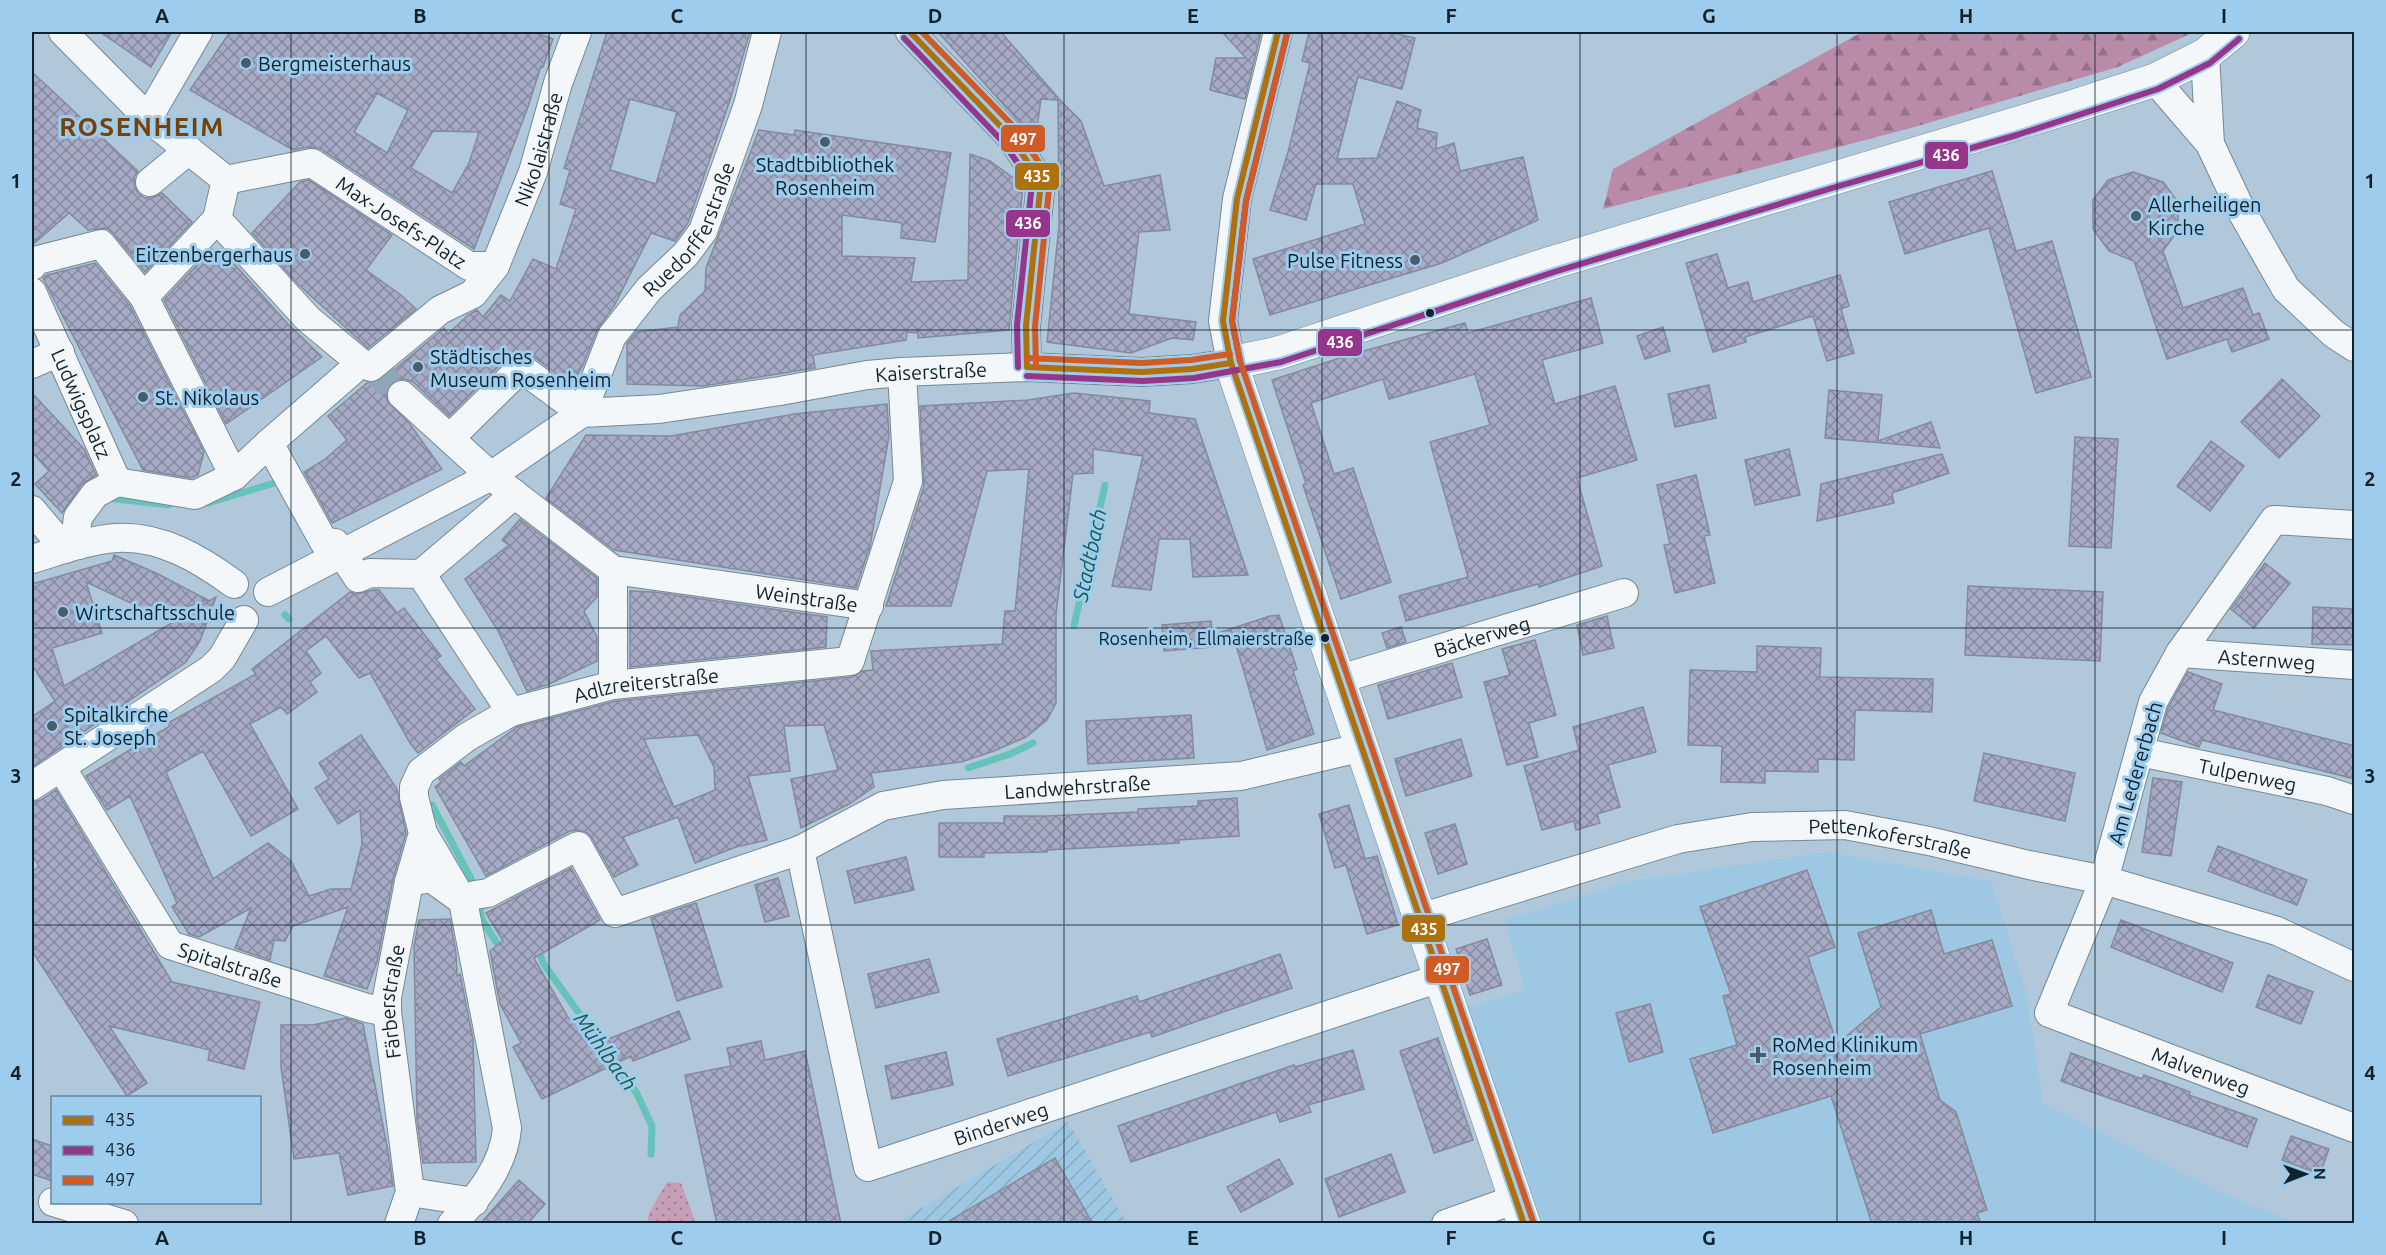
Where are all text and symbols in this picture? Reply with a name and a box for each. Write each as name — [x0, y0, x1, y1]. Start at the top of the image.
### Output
text: A — [155, 4, 169, 27]
text: B — [413, 4, 427, 27]
text: C — [671, 4, 684, 27]
text: D — [928, 4, 942, 27]
text: E — [1187, 4, 1199, 27]
text: F — [1445, 4, 1457, 27]
text: G — [1702, 4, 1716, 27]
text: H — [1959, 4, 1973, 27]
text: I — [2221, 4, 2227, 27]
place label: Bergmeisterhaus — [258, 52, 411, 75]
marker: Bergmeisterhaus — [239, 56, 253, 70]
street label: Nikolaistraße — [509, 89, 566, 210]
district label: ROSENHEIM — [59, 112, 225, 141]
line badge: 497 — [1000, 124, 1046, 153]
text: 497 — [1009, 130, 1037, 148]
marker: Stadtbibliothek Rosenheim — [818, 135, 832, 149]
line badge: 436 — [1924, 141, 1969, 170]
text: 436 — [1932, 146, 1960, 164]
place label: Stadtbibliothek Rosenheim — [756, 153, 894, 199]
street label: Ruedorfferstraße — [637, 159, 738, 301]
line badge: 435 — [1014, 162, 1060, 191]
text: 435 — [1023, 167, 1051, 185]
text: 1 — [10, 169, 22, 192]
text: 1 — [2364, 169, 2376, 192]
street label: Max-Josefs-Platz — [332, 171, 471, 273]
place label: Allerheiligen Kirche — [2148, 193, 2261, 239]
line badge: 436 — [1005, 209, 1051, 238]
marker: Allerheiligen Kirche — [2129, 209, 2143, 223]
text: 436 — [1014, 214, 1042, 232]
place label: Eitzenbergerhaus — [135, 243, 293, 266]
marker: Eitzenbergerhaus — [298, 247, 312, 261]
place label: Pulse Fitness — [1287, 249, 1403, 272]
marker: Pulse Fitness — [1408, 253, 1422, 267]
unlabelled marker — [1424, 307, 1436, 319]
line badge: 436 — [1317, 328, 1363, 357]
text: 436 — [1326, 333, 1354, 351]
street label: Ludwigsplatz — [47, 345, 116, 462]
place label: Städtisches Museum Rosenheim — [430, 345, 612, 391]
street label: Kaiserstraße — [874, 357, 987, 386]
marker: Städtisches Museum Rosenheim — [411, 360, 425, 374]
place label: St. Nikolaus — [155, 386, 259, 409]
marker: St. Nikolaus — [136, 390, 150, 404]
text: 2 — [10, 467, 22, 490]
text: 2 — [2364, 467, 2376, 490]
water label: Stadtbach — [1067, 506, 1111, 605]
street label: Weinstraße — [754, 579, 859, 616]
place label: Wirtschaftsschule — [75, 601, 235, 624]
marker: Wirtschaftsschule — [56, 605, 70, 619]
street label: Bäckerweg — [1431, 611, 1532, 661]
place label: Rosenheim, Ellmaierstraße — [1098, 628, 1314, 648]
marker: Rosenheim, Ellmaierstraße — [1319, 632, 1331, 644]
street label: Asternweg — [2217, 644, 2316, 674]
street label: Adlzreiterstraße — [571, 663, 720, 706]
street label: Am Ledererbach — [2104, 699, 2166, 847]
place label: Spitalkirche St. Joseph — [64, 703, 169, 749]
marker: Spitalkirche St. Joseph — [45, 719, 59, 733]
street label: Tulpenweg — [2197, 753, 2299, 796]
text: 3 — [10, 764, 22, 787]
text: 3 — [2364, 764, 2376, 787]
street label: Landwehrstraße — [1004, 770, 1151, 803]
street label: Pettenkoferstraße — [1808, 813, 1974, 862]
line badge: 435 — [1401, 914, 1446, 943]
text: 435 — [1410, 920, 1438, 938]
street label: Spitalstraße — [175, 937, 285, 992]
street label: Färberstraße — [375, 942, 408, 1060]
line badge: 497 — [1425, 955, 1470, 984]
text: 497 — [1433, 960, 1461, 978]
water label: Mühlbach — [570, 1007, 642, 1095]
place label: RoMed Klinikum Rosenheim — [1772, 1033, 1918, 1079]
street label: Malvenweg — [2149, 1041, 2253, 1099]
marker: RoMed Klinikum Rosenheim — [1749, 1046, 1767, 1064]
text: 4 — [10, 1061, 22, 1084]
text: 4 — [2364, 1061, 2376, 1084]
legend — [51, 1096, 261, 1204]
street label: Binderweg — [951, 1097, 1051, 1149]
text: 435 — [105, 1109, 135, 1129]
text: 436 — [105, 1139, 135, 1159]
north arrow — [2275, 1144, 2335, 1204]
text: N — [2311, 1168, 2329, 1180]
text: 497 — [105, 1169, 135, 1189]
text: A — [155, 1226, 169, 1249]
text: B — [413, 1226, 427, 1249]
text: C — [671, 1226, 684, 1249]
text: D — [928, 1226, 942, 1249]
text: E — [1187, 1226, 1199, 1249]
text: F — [1445, 1226, 1457, 1249]
text: G — [1702, 1226, 1716, 1249]
text: H — [1959, 1226, 1973, 1249]
text: I — [2221, 1226, 2227, 1249]

